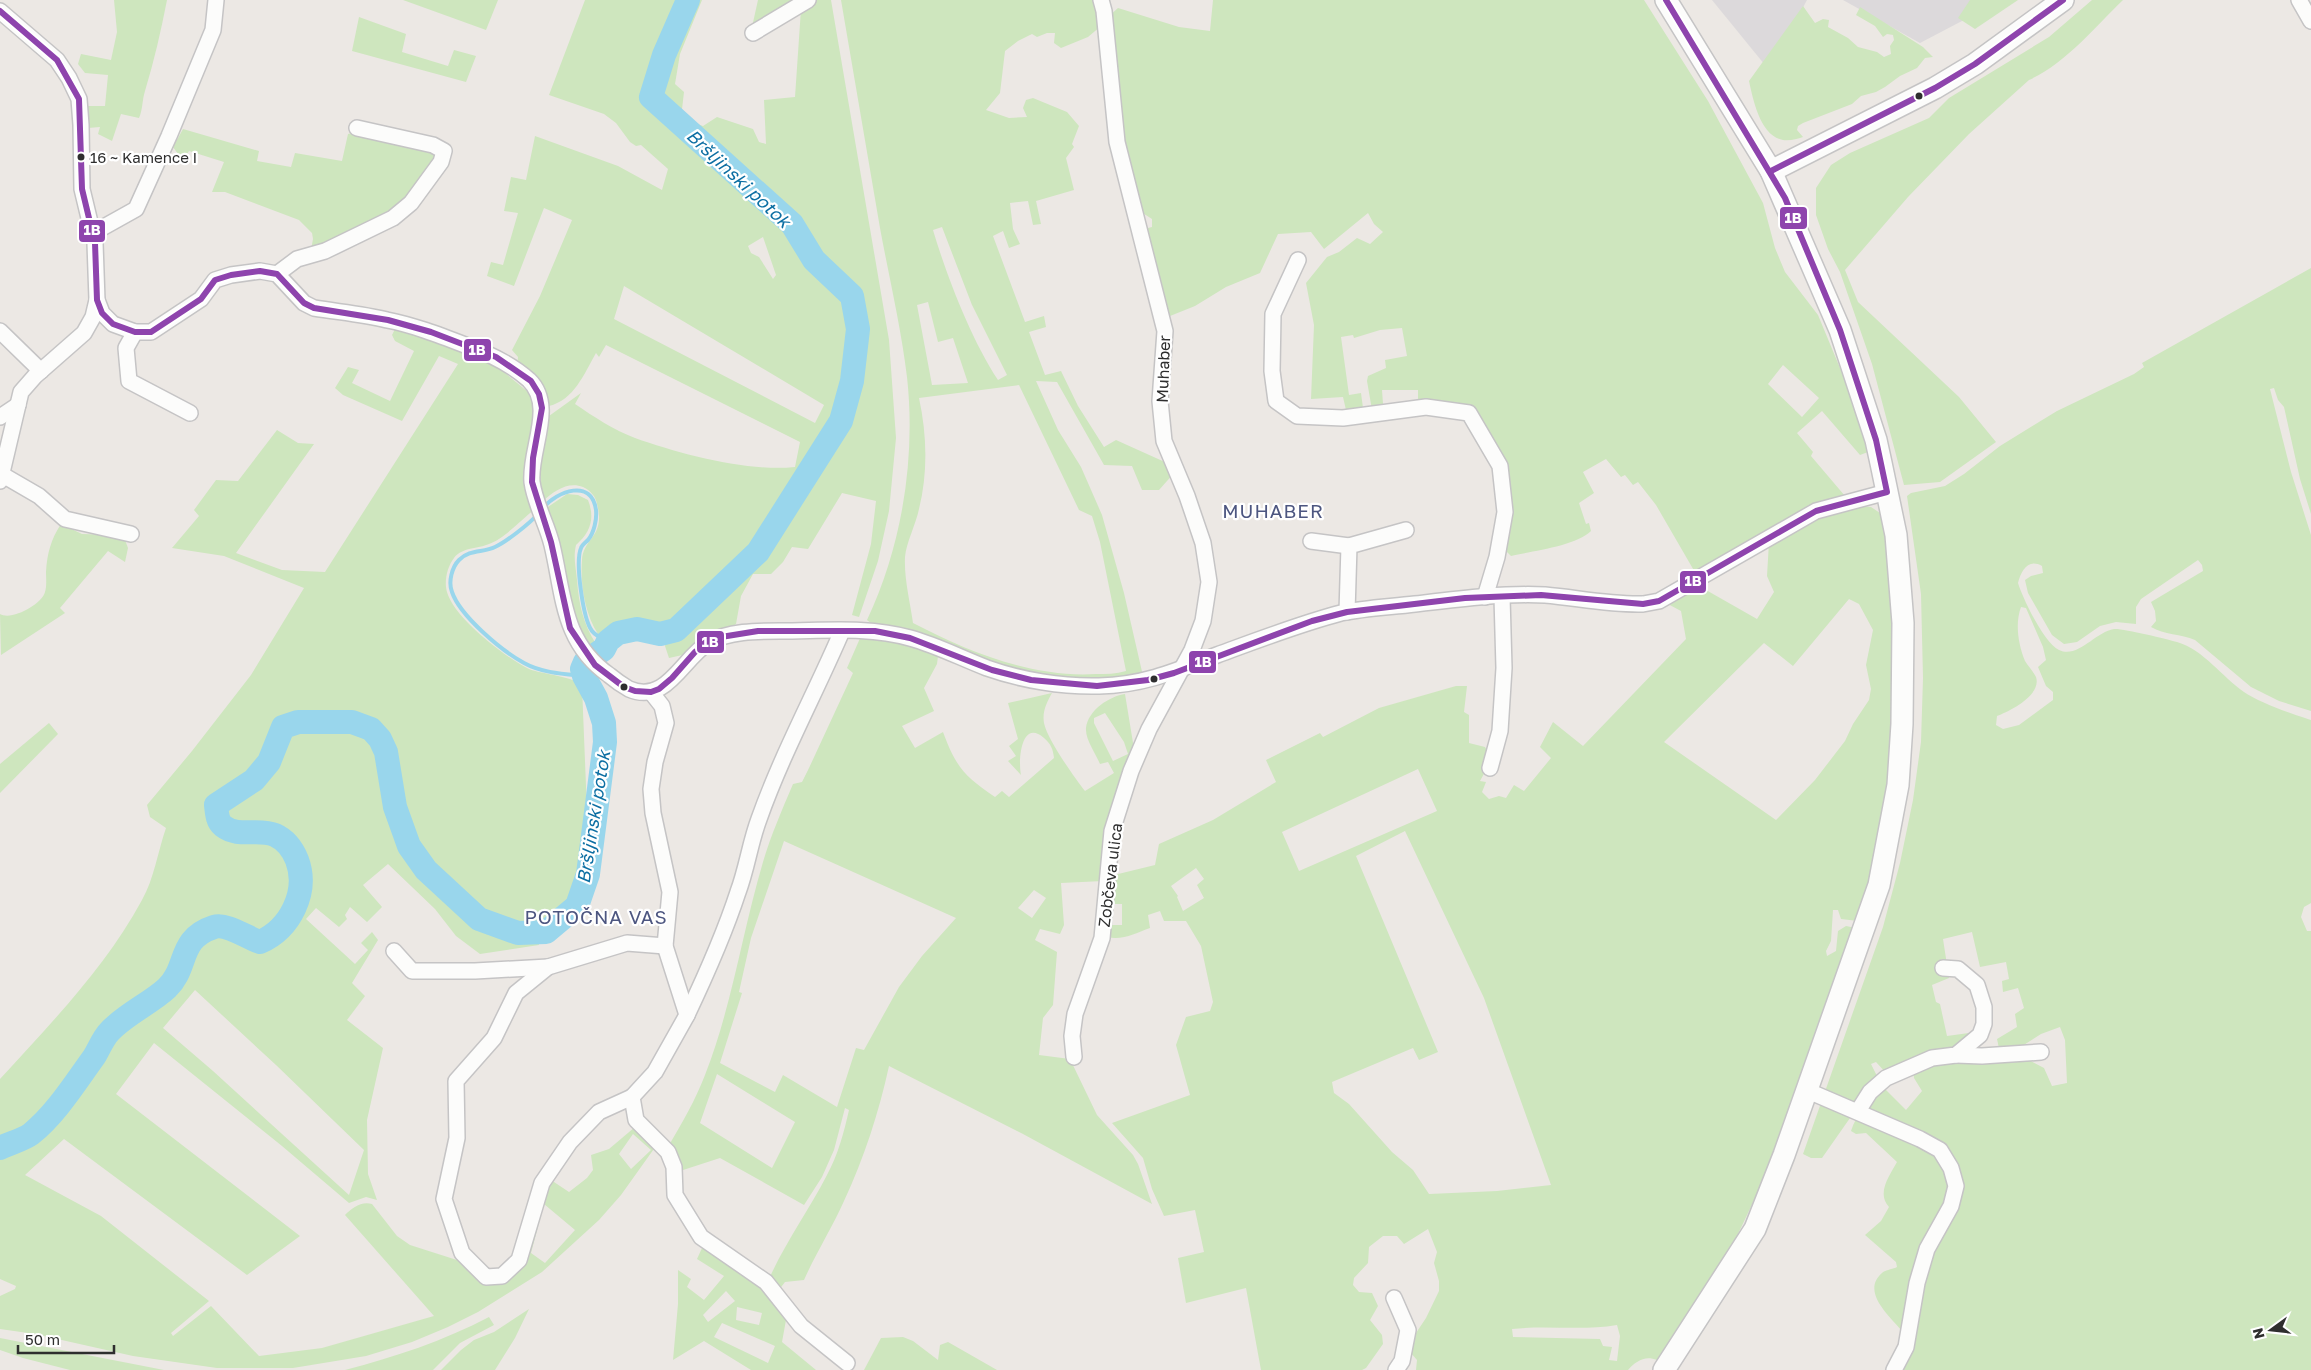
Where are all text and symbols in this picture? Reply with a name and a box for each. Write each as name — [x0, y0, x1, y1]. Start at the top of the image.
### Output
unlabelled marker — [1914, 91, 1924, 101]
water label: Bršljinski potok — [682, 124, 797, 233]
place label: 16 ~ Kamence I — [90, 148, 197, 166]
marker: 16 ~ Kamence I — [76, 152, 86, 162]
line badge: 1B — [1779, 206, 1808, 230]
text: 1B — [1784, 209, 1802, 226]
line badge: 1B — [78, 219, 106, 243]
text: 1B — [83, 221, 101, 238]
street label: Muhaber — [1152, 335, 1174, 403]
line badge: 1B — [463, 338, 492, 362]
text: 1B — [468, 341, 486, 358]
district label: MUHABER — [1222, 499, 1324, 522]
line badge: 1B — [1679, 570, 1707, 594]
text: 1B — [1684, 572, 1702, 589]
line badge: 1B — [696, 630, 725, 654]
text: 1B — [701, 633, 719, 650]
line badge: 1B — [1188, 650, 1217, 674]
text: 1B — [1194, 653, 1212, 670]
unlabelled marker — [1149, 674, 1159, 684]
unlabelled marker — [619, 682, 629, 692]
water label: Bršljinski potok — [572, 747, 615, 885]
street label: Zobčeva ulica — [1094, 822, 1126, 928]
district label: POTOČNA VAS — [524, 905, 668, 928]
north arrow — [2246, 1305, 2296, 1355]
scale bar — [18, 1322, 114, 1354]
text: N — [2248, 1326, 2268, 1341]
text: 50 m — [25, 1330, 60, 1348]

